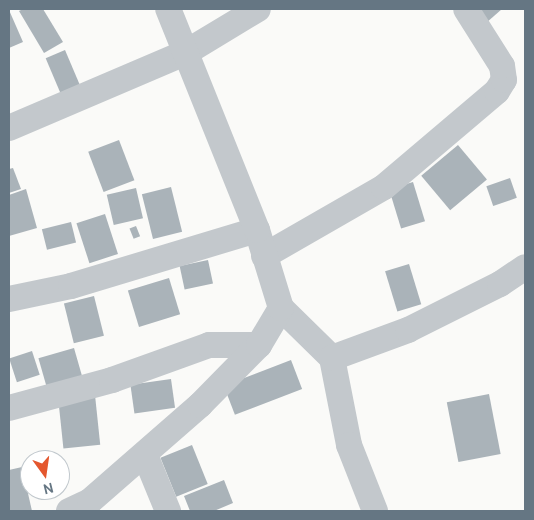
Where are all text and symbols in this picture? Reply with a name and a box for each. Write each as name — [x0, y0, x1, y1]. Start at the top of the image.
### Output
north arrow — [20, 450, 70, 500]
text: N — [41, 479, 55, 499]

